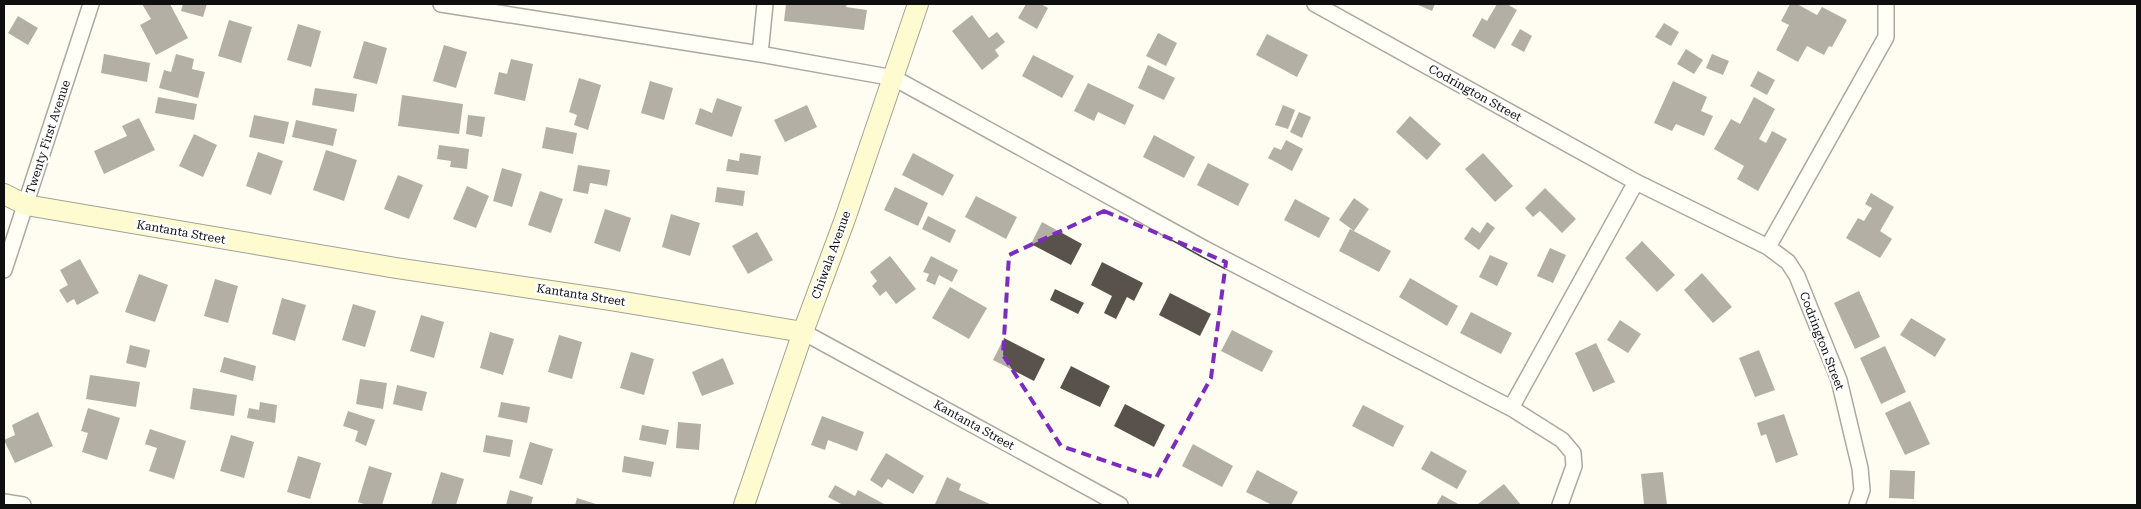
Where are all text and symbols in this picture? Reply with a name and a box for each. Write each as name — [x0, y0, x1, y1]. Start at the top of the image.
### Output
street label: Codrington Street — [1426, 62, 1524, 125]
street label: Twenty First Avenue — [23, 78, 73, 196]
street label: Chiwala Avenue — [809, 209, 854, 301]
street label: Kantanta Street — [136, 217, 227, 247]
street label: Kantanta Street — [536, 281, 627, 309]
street label: Codrington Street — [1797, 290, 1847, 393]
street label: Kantanta Street — [931, 397, 1017, 453]

